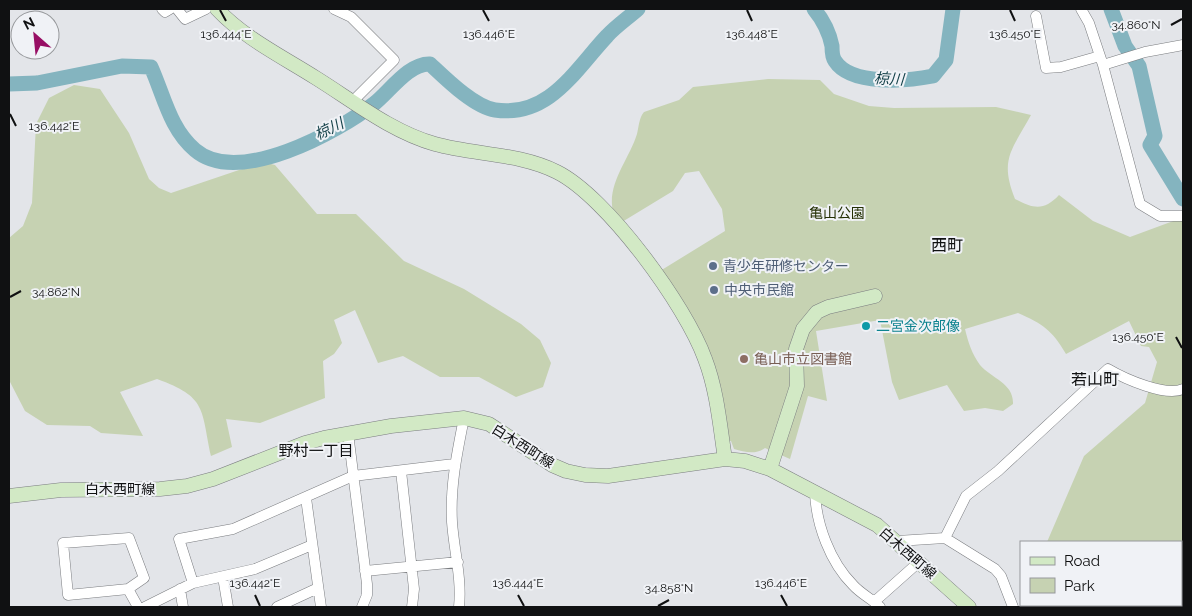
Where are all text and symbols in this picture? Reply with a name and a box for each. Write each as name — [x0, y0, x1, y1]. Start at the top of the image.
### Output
north arrow — [10, 10, 60, 60]
text: N — [21, 14, 37, 33]
text: 34.860°N — [1111, 18, 1161, 32]
text: 136.444°E — [200, 27, 252, 41]
text: 136.446°E — [463, 27, 515, 41]
text: 136.448°E — [726, 27, 778, 41]
text: 136.450°E — [989, 27, 1041, 41]
water label: 椋川 — [874, 69, 906, 89]
water label: 椋川 — [312, 113, 348, 144]
text: 136.442°E — [29, 119, 79, 133]
park label: 亀山公園 — [809, 205, 865, 221]
district label: 西町 — [931, 236, 963, 255]
place label: 青少年研修センター — [723, 258, 849, 274]
marker: 青少年研修センター — [707, 260, 719, 272]
place label: 中央市民館 — [724, 282, 794, 298]
marker: 中央市民館 — [708, 284, 720, 296]
text: 34.862°N — [32, 285, 80, 299]
place label: 二宮金次郎像 — [876, 318, 960, 334]
marker: 二宮金次郎像 — [860, 320, 872, 332]
text: 136.450°E — [1112, 330, 1164, 344]
place label: 亀山市立図書館 — [754, 351, 852, 367]
marker: 亀山市立図書館 — [738, 353, 750, 365]
district label: 若山町 — [1071, 370, 1119, 389]
street label: 白木西町線 — [489, 421, 557, 471]
district label: 野村一丁目 — [278, 442, 354, 460]
street label: 白木西町線 — [85, 481, 155, 497]
street label: 白木西町線 — [876, 524, 940, 582]
legend — [1020, 541, 1182, 606]
text: Road — [1064, 552, 1100, 570]
text: 136.442°E — [230, 576, 280, 590]
text: 136.444°E — [492, 576, 544, 590]
text: 136.446°E — [755, 576, 807, 590]
text: Park — [1064, 577, 1095, 595]
text: 34.858°N — [645, 581, 693, 595]

